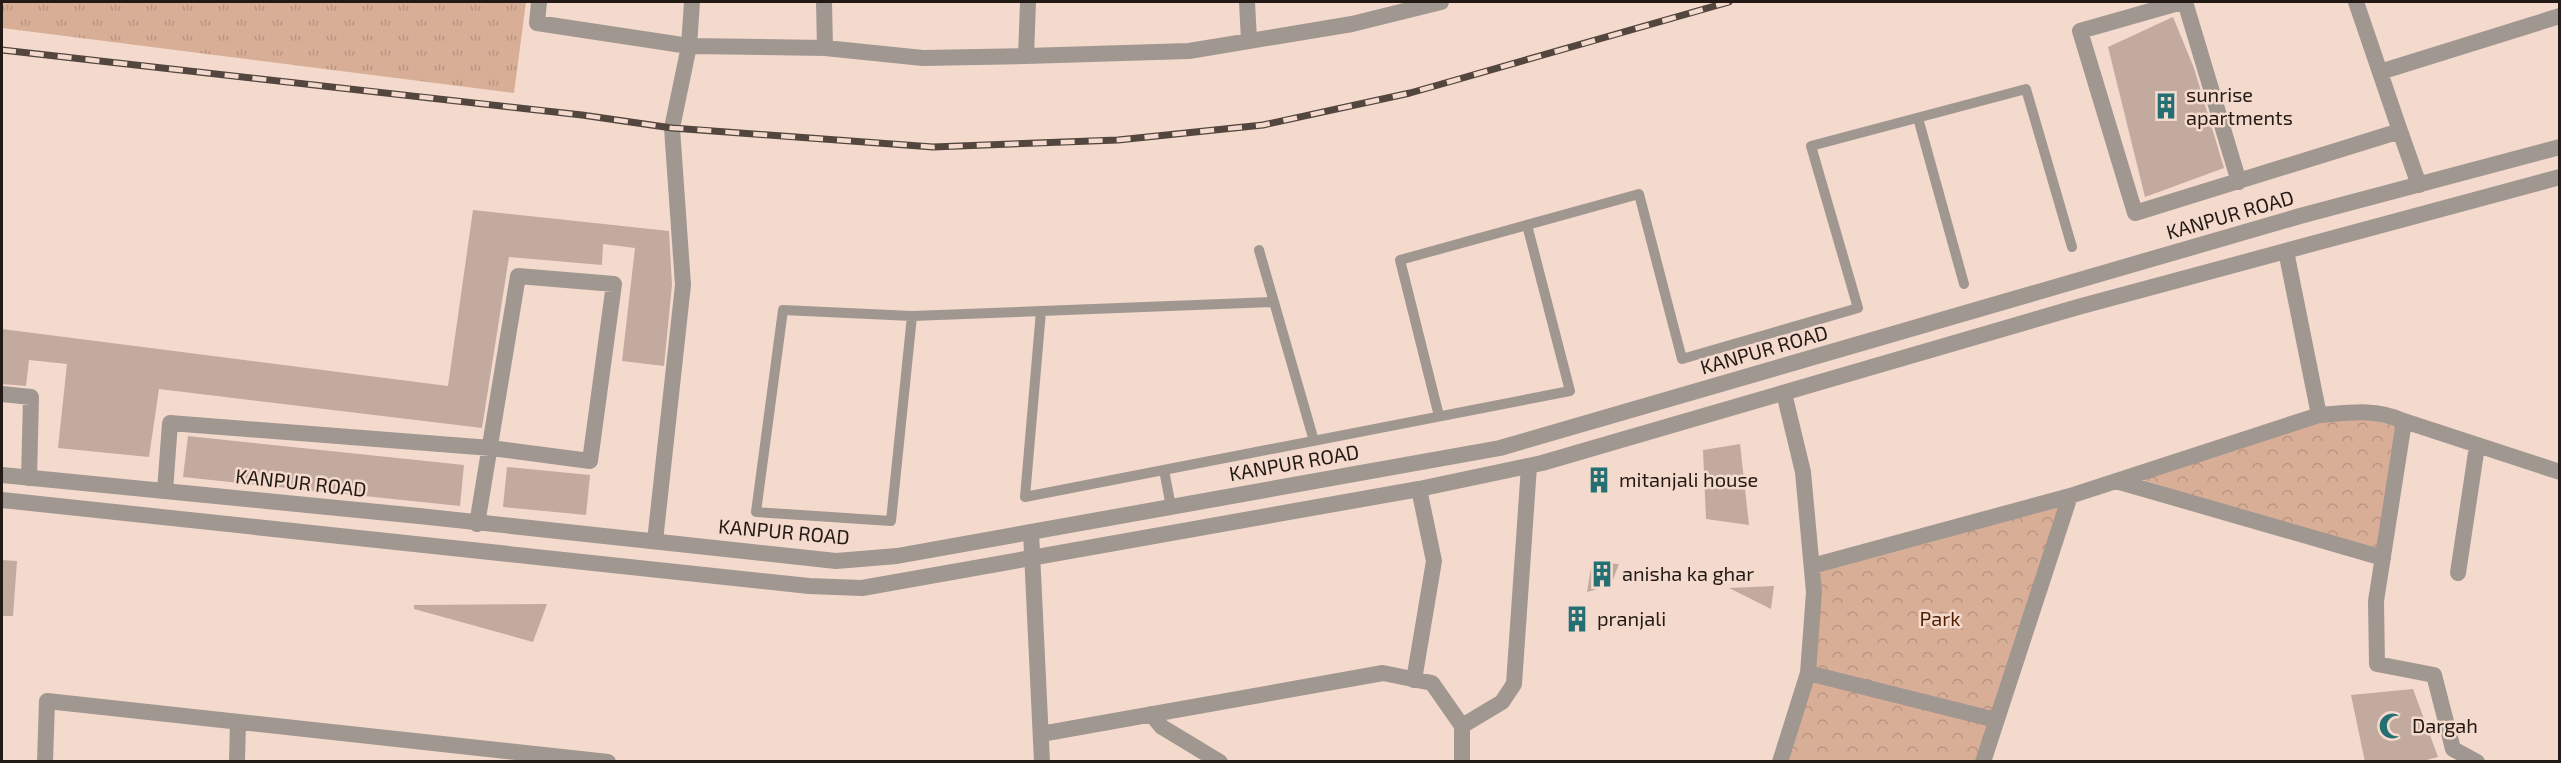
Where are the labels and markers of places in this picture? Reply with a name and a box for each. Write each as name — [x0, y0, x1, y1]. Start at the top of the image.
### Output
place label: sunrise apartments — [2186, 82, 2293, 129]
building icon: sunrise apartments — [2151, 91, 2181, 121]
building icon: mitanjali house — [1584, 465, 1614, 495]
place label: mitanjali house — [1619, 467, 1758, 491]
building icon: anisha ka ghar — [1587, 559, 1617, 589]
place label: anisha ka ghar — [1622, 561, 1754, 585]
building icon: pranjali — [1562, 604, 1592, 634]
place label: pranjali — [1597, 606, 1666, 630]
mosque icon: Dargah — [2377, 711, 2407, 741]
place label: Dargah — [2412, 713, 2478, 737]

